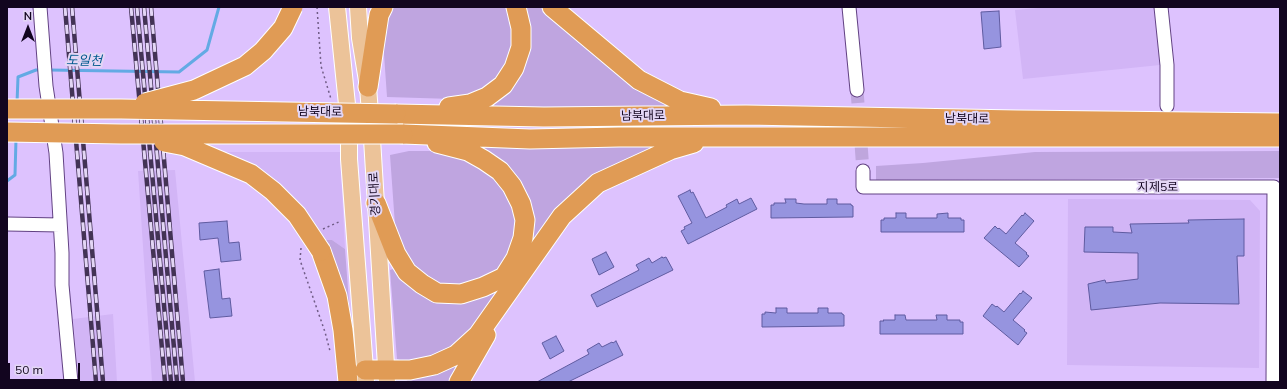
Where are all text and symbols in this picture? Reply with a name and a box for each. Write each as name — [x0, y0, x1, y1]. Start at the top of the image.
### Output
north arrow — [8, 8, 48, 48]
text: N — [24, 9, 32, 23]
water label: 도일천 — [66, 53, 102, 69]
street label: 남북대로 — [298, 104, 342, 120]
street label: 남북대로 — [621, 108, 665, 124]
street label: 남북대로 — [945, 111, 989, 127]
street label: 경기대로 — [367, 172, 383, 216]
street label: 지제5로 — [1138, 180, 1178, 194]
scale bar — [10, 355, 82, 381]
text: 50 m — [15, 362, 43, 377]

